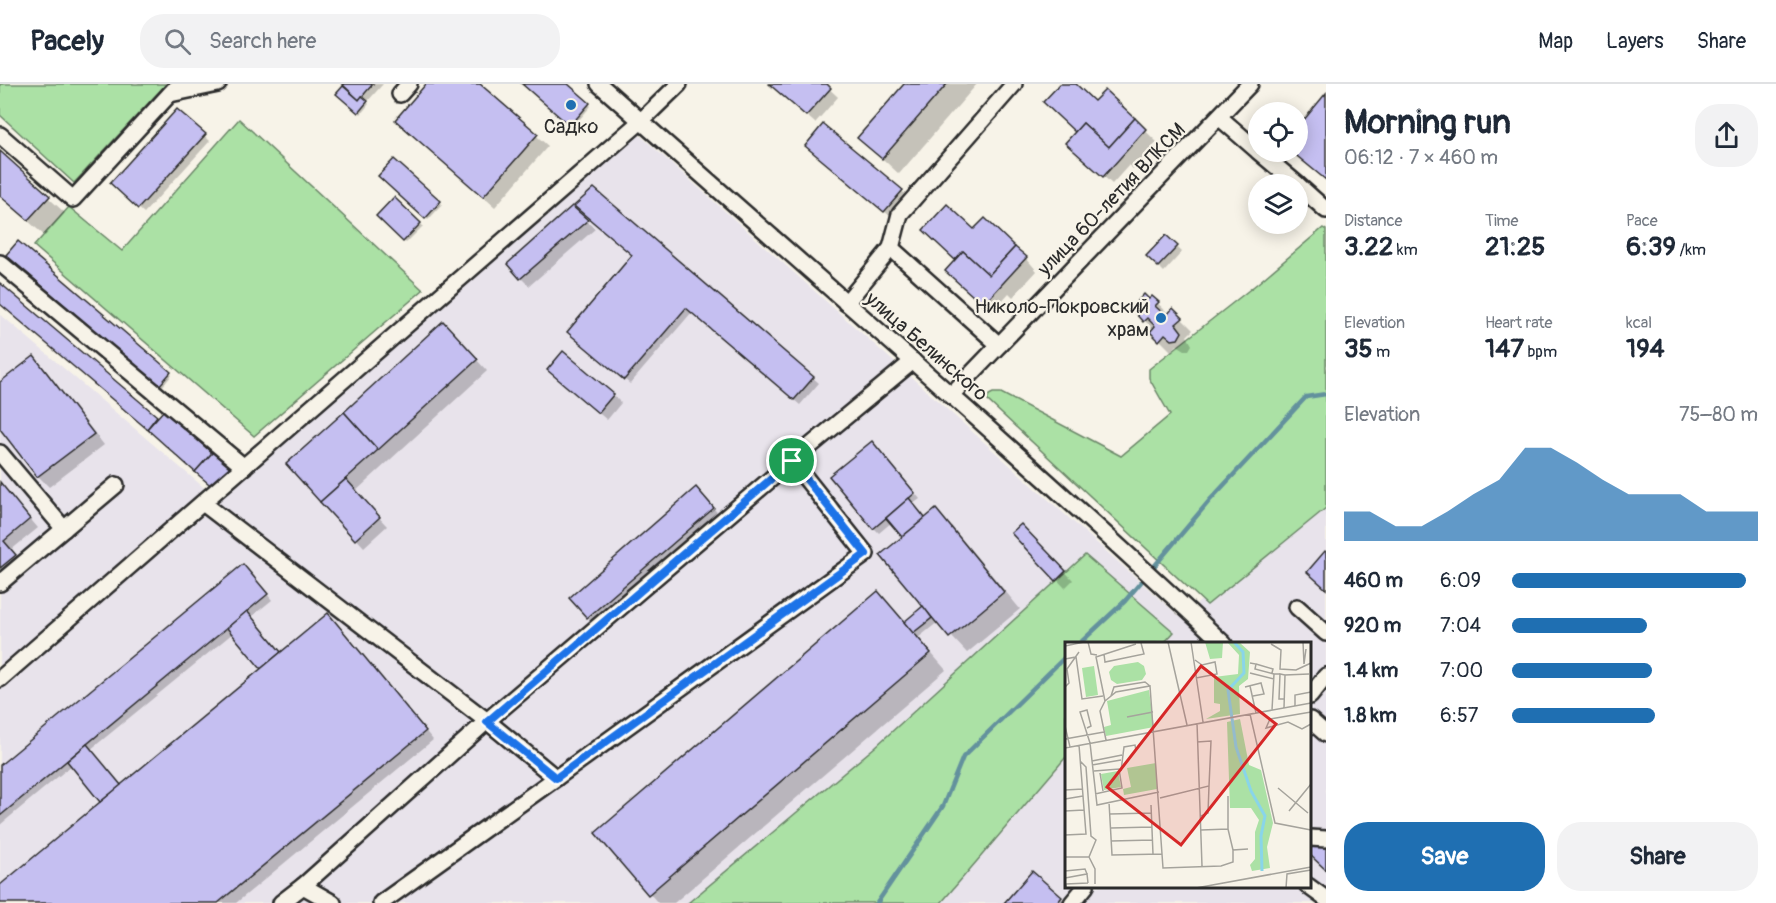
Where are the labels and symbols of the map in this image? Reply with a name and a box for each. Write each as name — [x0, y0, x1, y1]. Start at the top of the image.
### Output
marker: Садко — [564, 98, 578, 112]
place label: Садко — [544, 114, 599, 139]
street label: улица 60-летия ВЛКСМ — [1031, 118, 1191, 282]
street label: улица Белинского — [860, 286, 993, 407]
place label: Николо-Покровский храм — [975, 294, 1149, 342]
marker: Николо-Покровский храм — [1154, 311, 1168, 325]
pin — [766, 435, 817, 486]
inset map — [1065, 642, 1311, 888]

